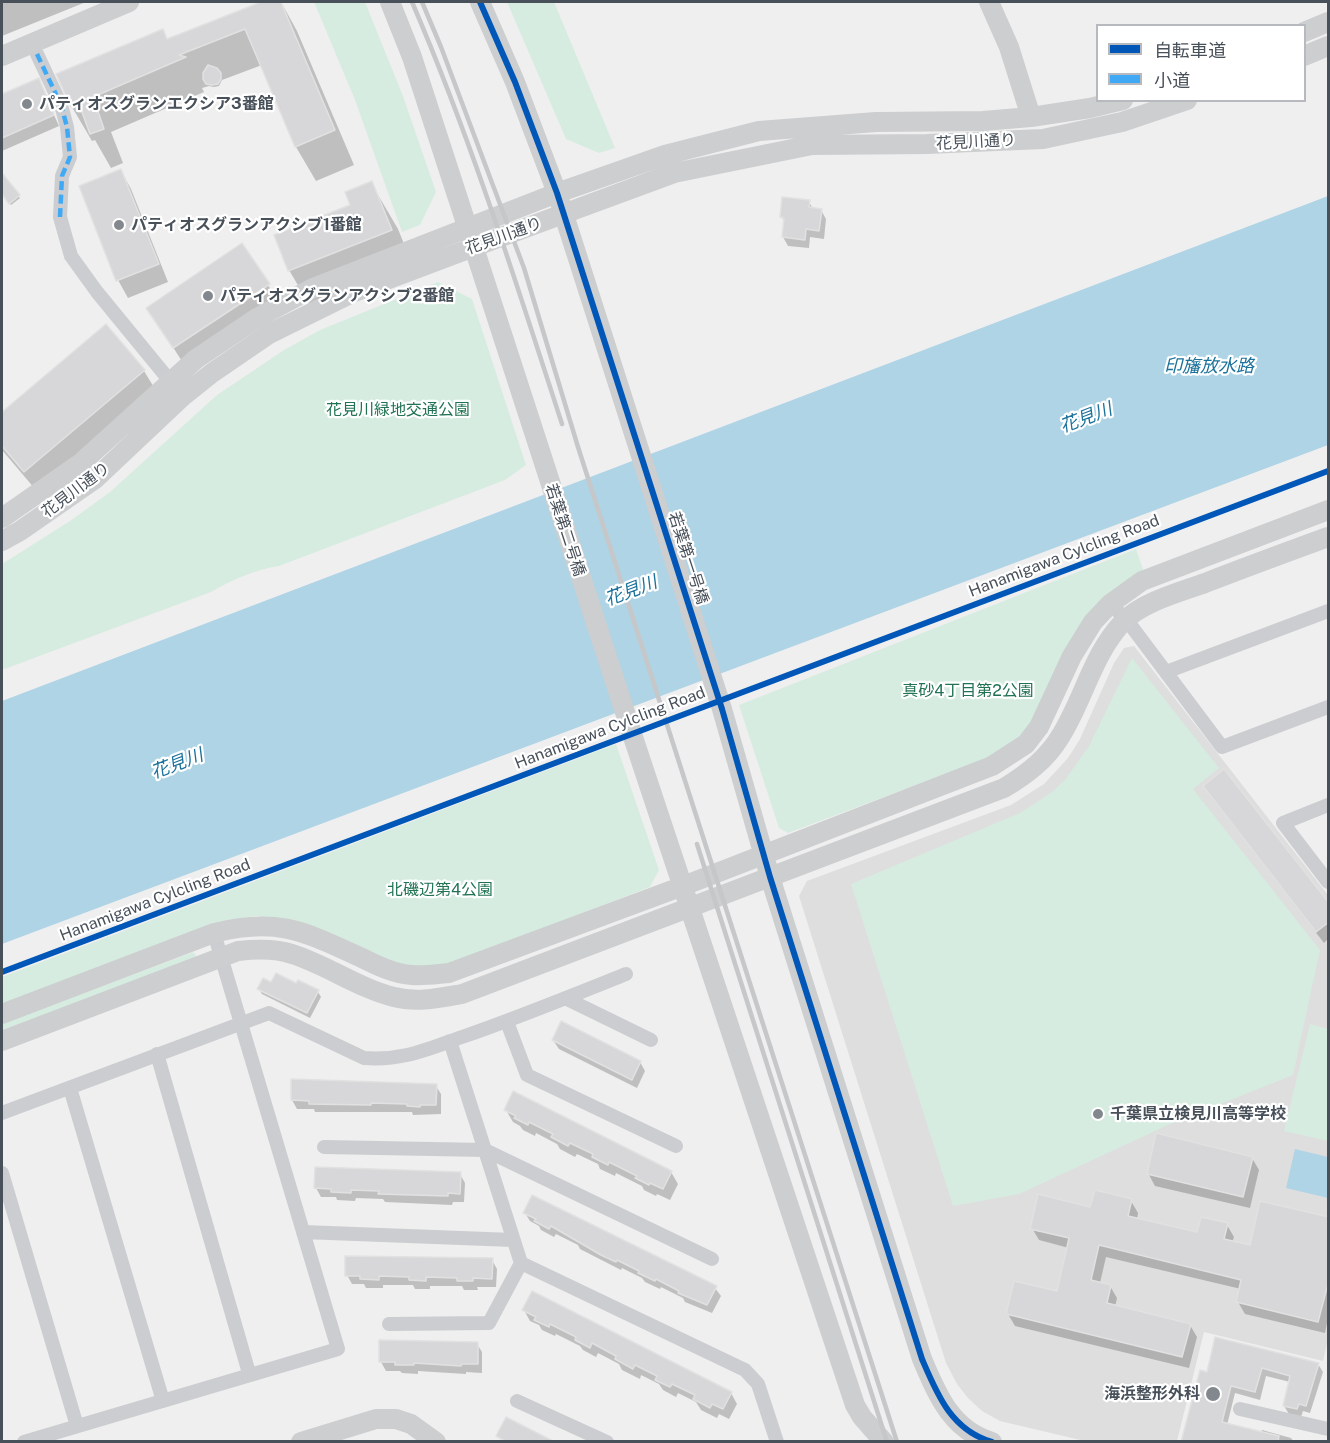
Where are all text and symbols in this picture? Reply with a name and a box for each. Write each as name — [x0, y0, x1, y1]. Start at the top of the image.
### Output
legend — [1096, 24, 1306, 102]
text: 自転車道 — [1154, 40, 1226, 61]
text: 小道 — [1154, 70, 1190, 91]
place label: パティオスグランエクシア3番館 — [39, 94, 274, 114]
marker: パティオスグランエクシア3番館 — [20, 97, 34, 111]
street label: 花見川通り — [936, 130, 1016, 154]
street label: 花見川通り — [463, 213, 545, 259]
place label: パティオスグランアクシブ1番館 — [131, 215, 362, 235]
marker: パティオスグランアクシブ1番館 — [112, 218, 126, 232]
place label: パティオスグランアクシブ2番館 — [220, 286, 454, 306]
marker: パティオスグランアクシブ2番館 — [201, 289, 215, 303]
water label: 印旛放水路 — [1164, 355, 1254, 377]
water label: 花見川 — [1057, 398, 1115, 438]
park label: 花見川緑地交通公園 — [326, 400, 470, 420]
street label: 花見川通り — [38, 458, 114, 522]
street label: 若葉第二号橋 — [541, 481, 589, 579]
street label: 若葉第一号橋 — [664, 509, 712, 607]
street label: Hanamigawa Cylcling Road — [966, 511, 1162, 601]
water label: 花見川 — [602, 571, 660, 611]
park label: 真砂4丁目第2公園 — [902, 681, 1034, 701]
street label: Hanamigawa Cylcling Road — [512, 683, 708, 773]
water label: 花見川 — [148, 744, 206, 784]
street label: Hanamigawa Cylcling Road — [57, 855, 253, 945]
park label: 北磯辺第4公園 — [387, 880, 493, 900]
place label: 千葉県立検見川高等学校 — [1110, 1104, 1286, 1124]
marker: 千葉県立検見川高等学校 — [1091, 1107, 1105, 1121]
place label: 海浜整形外科 — [1104, 1384, 1200, 1404]
marker: 海浜整形外科 — [1204, 1385, 1222, 1403]

